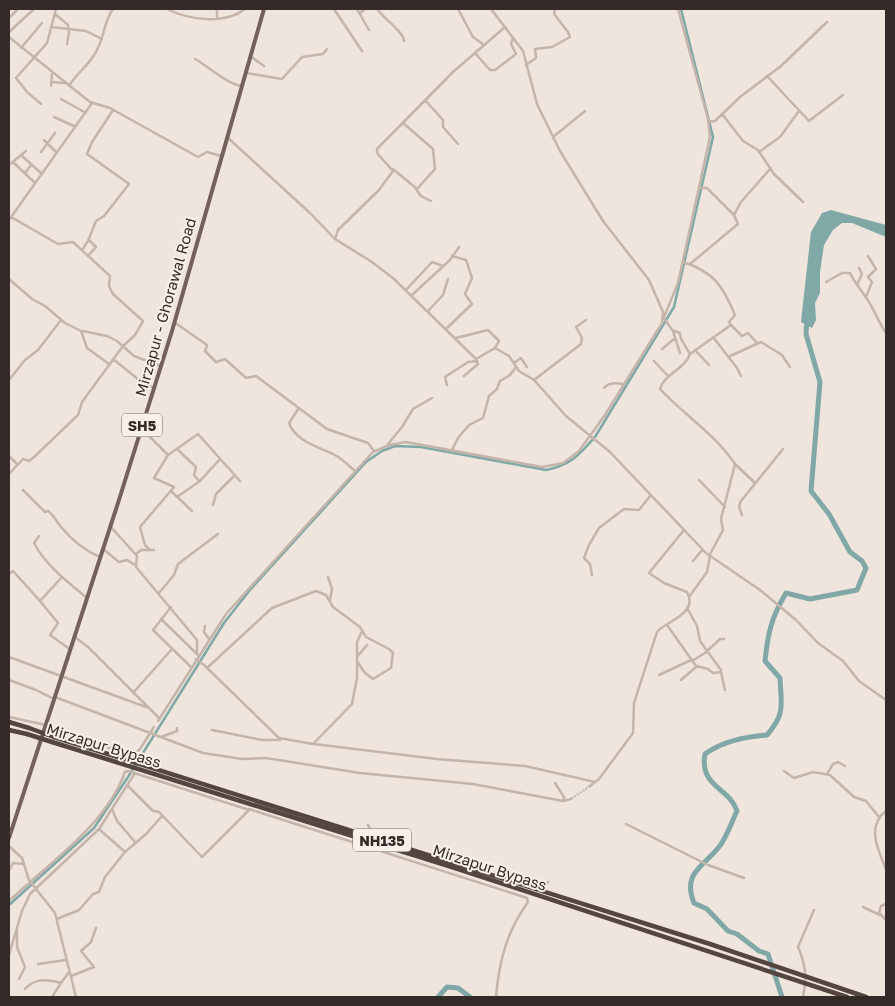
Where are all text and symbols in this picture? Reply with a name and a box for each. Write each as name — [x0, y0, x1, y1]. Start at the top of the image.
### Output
street label: Mirzapur - Ghorawal Road — [131, 216, 199, 398]
road number: SH5 — [122, 414, 162, 436]
street label: Mirzapur Bypass — [45, 719, 163, 771]
road number: NH135 — [353, 828, 411, 852]
street label: Mirzapur Bypass — [431, 840, 549, 894]

